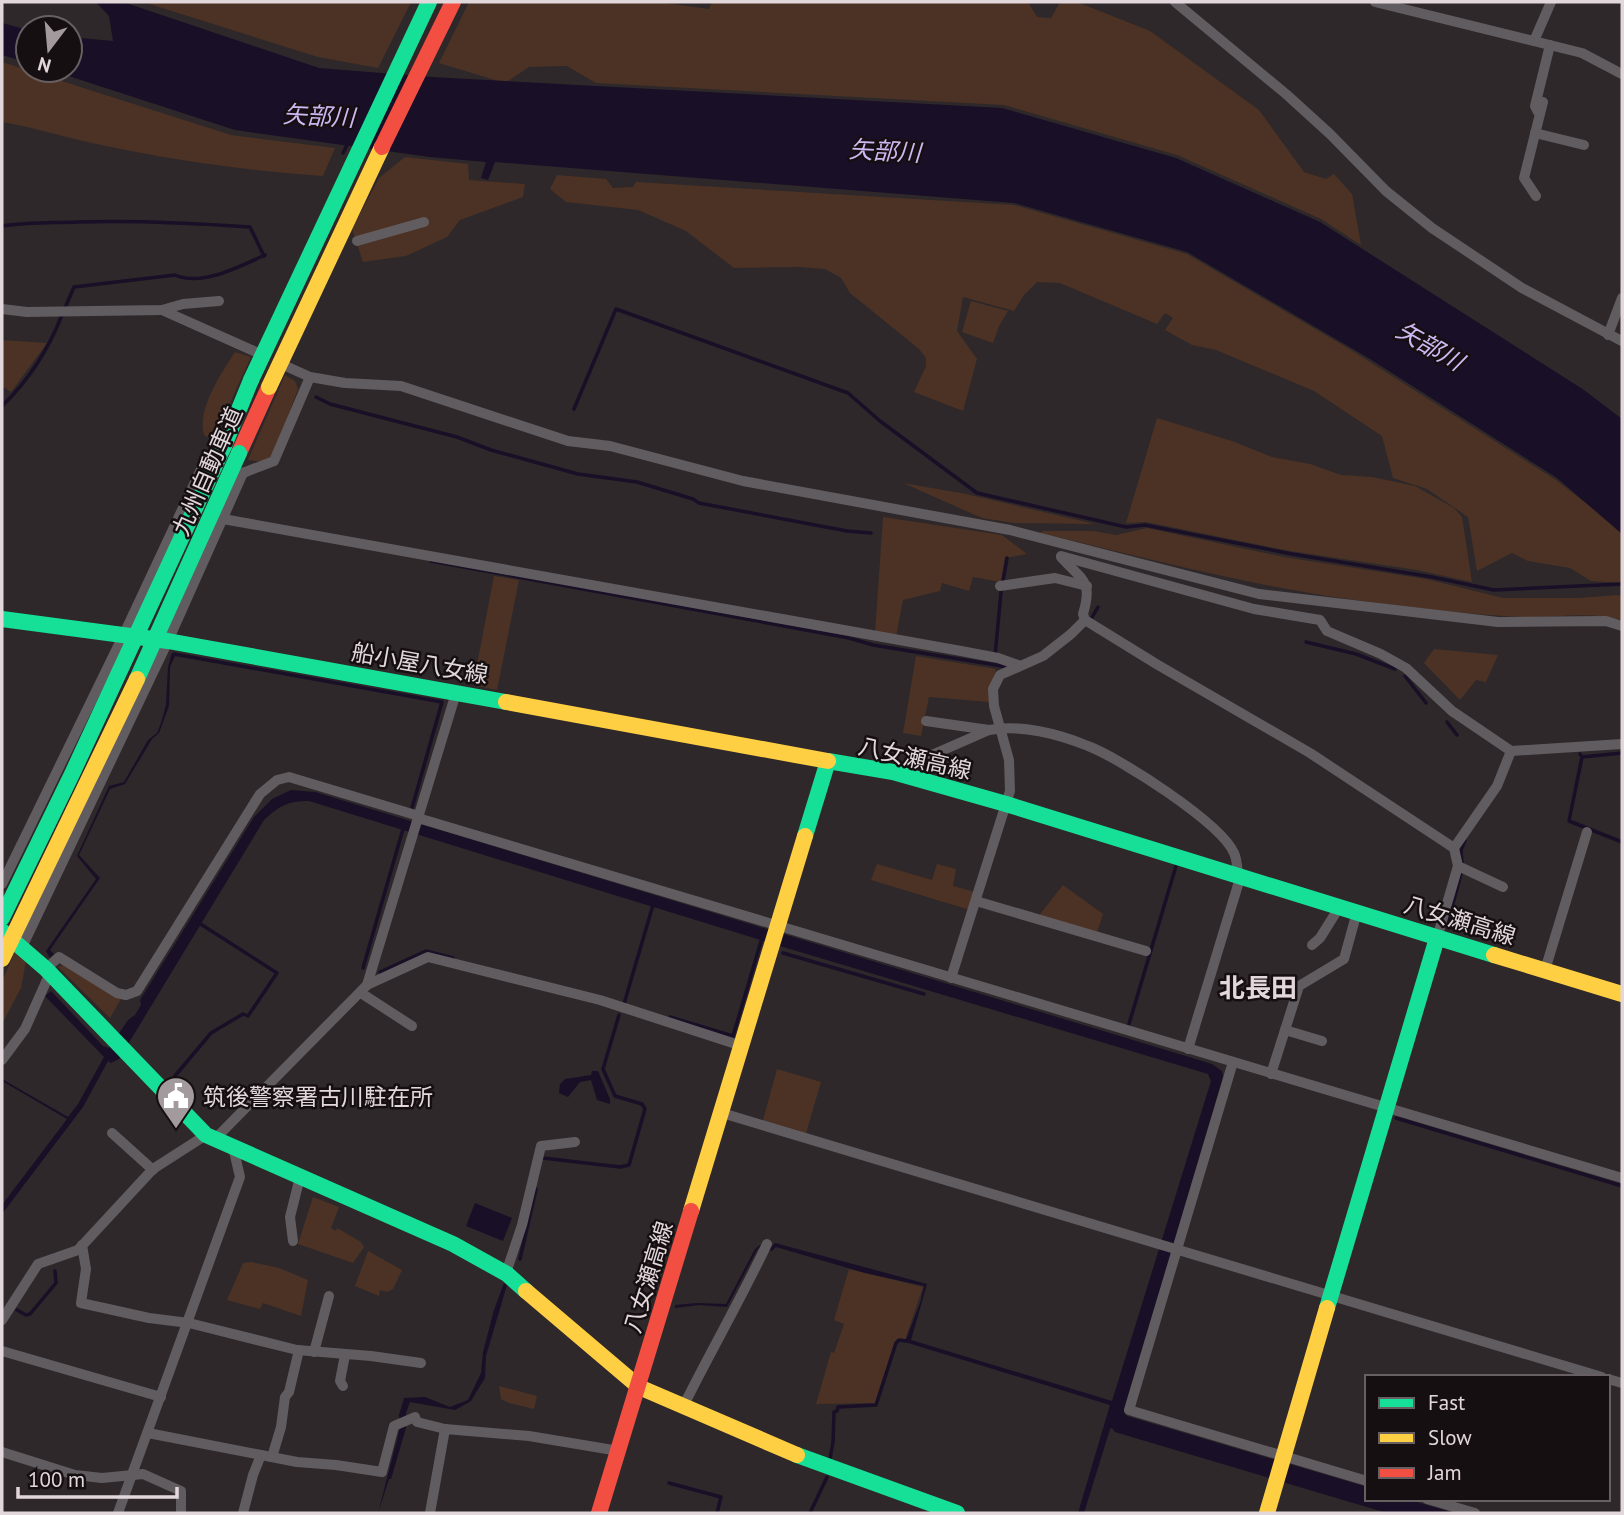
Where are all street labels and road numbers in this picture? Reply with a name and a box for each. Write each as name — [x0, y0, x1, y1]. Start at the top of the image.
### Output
street label: 九州自動車道 — [166, 402, 248, 540]
street label: 船小屋八女線 — [350, 637, 490, 689]
street label: 八女瀬高線 — [856, 731, 974, 785]
street label: 八女瀬高線 — [1401, 889, 1519, 951]
street label: 八女瀬高線 — [617, 1218, 679, 1336]

